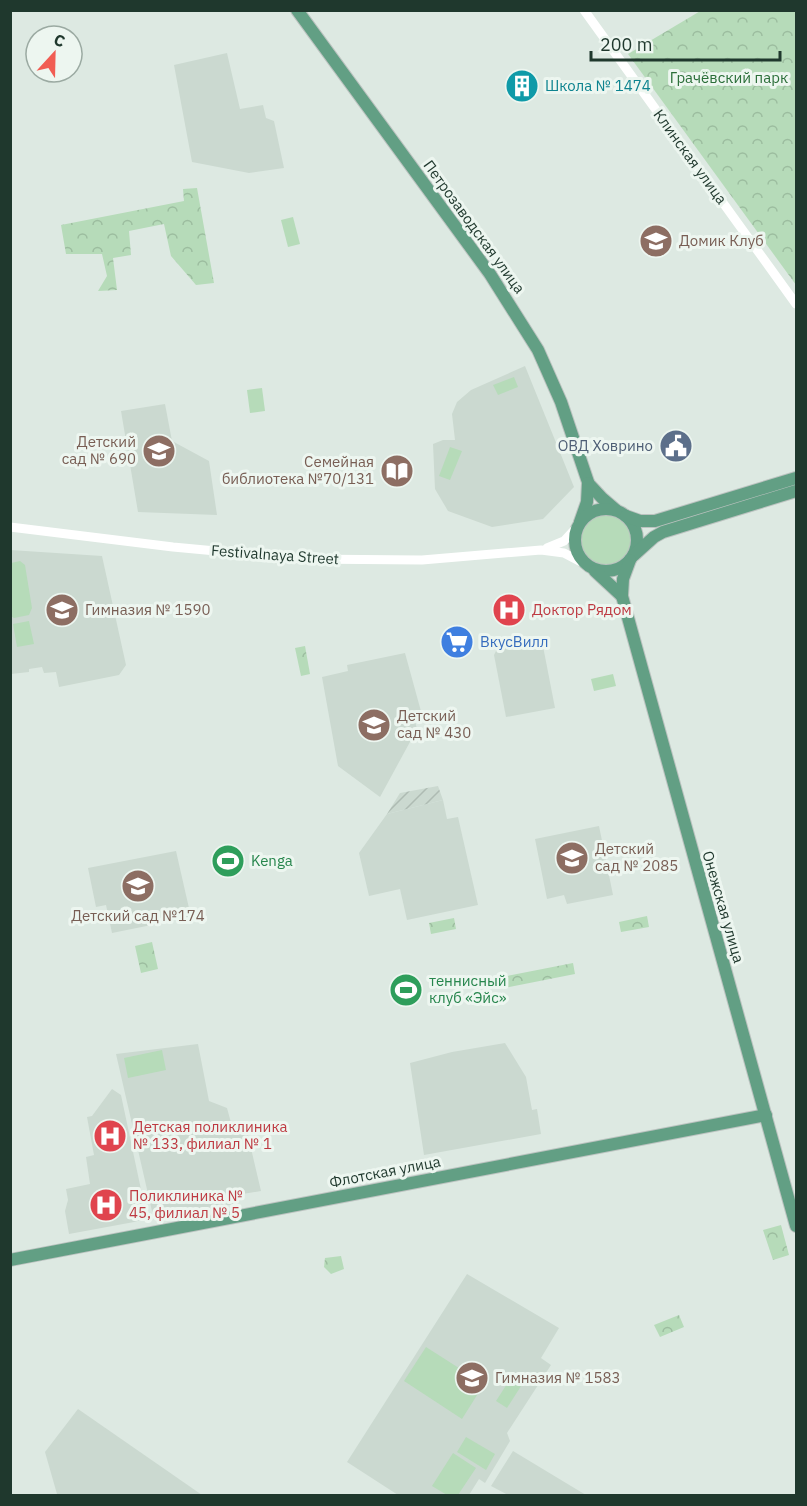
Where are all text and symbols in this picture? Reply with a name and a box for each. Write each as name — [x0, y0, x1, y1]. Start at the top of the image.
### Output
north arrow — [24, 24, 84, 84]
scale bar — [591, 24, 780, 62]
text: С — [51, 29, 68, 51]
text: 200 m — [600, 33, 652, 56]
building icon: Школа № 1474 — [504, 68, 540, 104]
park label: Грачёвский парк — [670, 68, 788, 87]
place label: Школа № 1474 — [545, 76, 651, 95]
street label: Клинская улица — [650, 105, 731, 208]
street label: Петрозаводская улица — [420, 156, 529, 297]
school or university icon: Домик Клуб — [638, 223, 674, 259]
place label: Домик Клуб — [679, 231, 764, 250]
public building icon: ОВД Ховрино — [658, 428, 694, 464]
place label: Детский сад № 690 — [62, 432, 136, 468]
school or university icon: Детский сад № 690 — [141, 433, 177, 469]
place label: ОВД Ховрино — [558, 436, 653, 455]
place label: Семейная библиотека №70/131 — [222, 452, 374, 488]
library icon: Семейная библиотека №70/131 — [379, 453, 415, 489]
street label: Festivalnaya Street — [210, 541, 340, 568]
school or university icon: Гимназия № 1590 — [44, 592, 80, 628]
hospital icon: Доктор Рядом — [491, 592, 527, 628]
place label: Гимназия № 1590 — [85, 600, 211, 619]
place label: Доктор Рядом — [532, 600, 632, 619]
supermarket icon: ВкусВилл — [439, 624, 475, 660]
place label: ВкусВилл — [480, 632, 548, 651]
place label: Детский сад № 430 — [397, 706, 471, 742]
school or university icon: Детский сад № 430 — [356, 707, 392, 743]
place label: Детский сад № 2085 — [595, 839, 678, 875]
school or university icon: Детский сад № 2085 — [554, 840, 590, 876]
sports icon: Kenga — [210, 843, 246, 879]
street label: Онежская улица — [698, 849, 749, 965]
place label: Kenga — [251, 851, 293, 870]
school or university icon: Детский сад №174 — [120, 868, 156, 904]
place label: Детский сад №174 — [71, 906, 205, 925]
place label: теннисный клуб «Эйс» — [429, 971, 507, 1007]
sports icon: теннисный клуб «Эйс» — [388, 972, 424, 1008]
place label: Детская поликлиника № 133, филиал № 1 — [133, 1117, 288, 1153]
hospital icon: Детская поликлиника № 133, филиал № 1 — [92, 1118, 128, 1154]
street label: Флотская улица — [328, 1151, 442, 1192]
place label: Поликлиника № 45, филиал № 5 — [129, 1186, 243, 1222]
hospital icon: Поликлиника № 45, филиал № 5 — [88, 1187, 124, 1223]
school or university icon: Гимназия № 1583 — [454, 1360, 490, 1396]
place label: Гимназия № 1583 — [495, 1368, 621, 1387]

